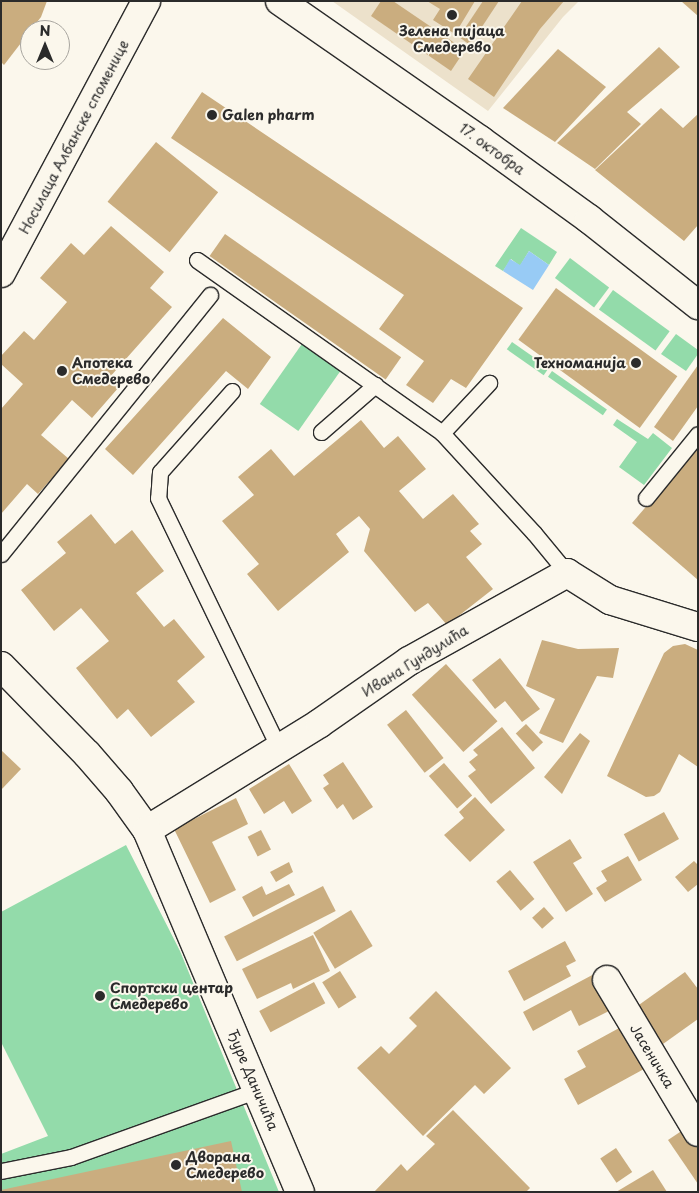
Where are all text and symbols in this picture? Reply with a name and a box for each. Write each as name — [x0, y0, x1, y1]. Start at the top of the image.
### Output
marker: Зелена пијаца Смедерево — [446, 9, 458, 21]
north arrow — [20, 20, 70, 70]
text: N — [39, 20, 51, 41]
place label: Зелена пијаца Смедерево — [399, 23, 505, 56]
street label: Носилаца Албанске споменице — [15, 36, 133, 238]
place label: Galen pharm — [222, 107, 316, 123]
marker: Galen pharm — [206, 109, 218, 121]
street label: 17. октобра — [456, 119, 528, 179]
place label: Апотека Смедерево — [72, 355, 150, 388]
place label: Техноманија — [534, 355, 626, 371]
marker: Техноманија — [630, 357, 642, 369]
marker: Апотека Смедерево — [56, 365, 68, 377]
street label: Ивана Гундулића — [358, 621, 472, 701]
place label: Спортски центар Смедерево — [110, 980, 234, 1012]
marker: Спортски центар Смедерево — [94, 990, 106, 1002]
street label: Јасеничка — [626, 1021, 678, 1091]
street label: Ђуре Даничића — [224, 1027, 282, 1133]
place label: Дворана Смедерево — [186, 1149, 264, 1182]
marker: Дворана Смедерево — [170, 1159, 182, 1171]

